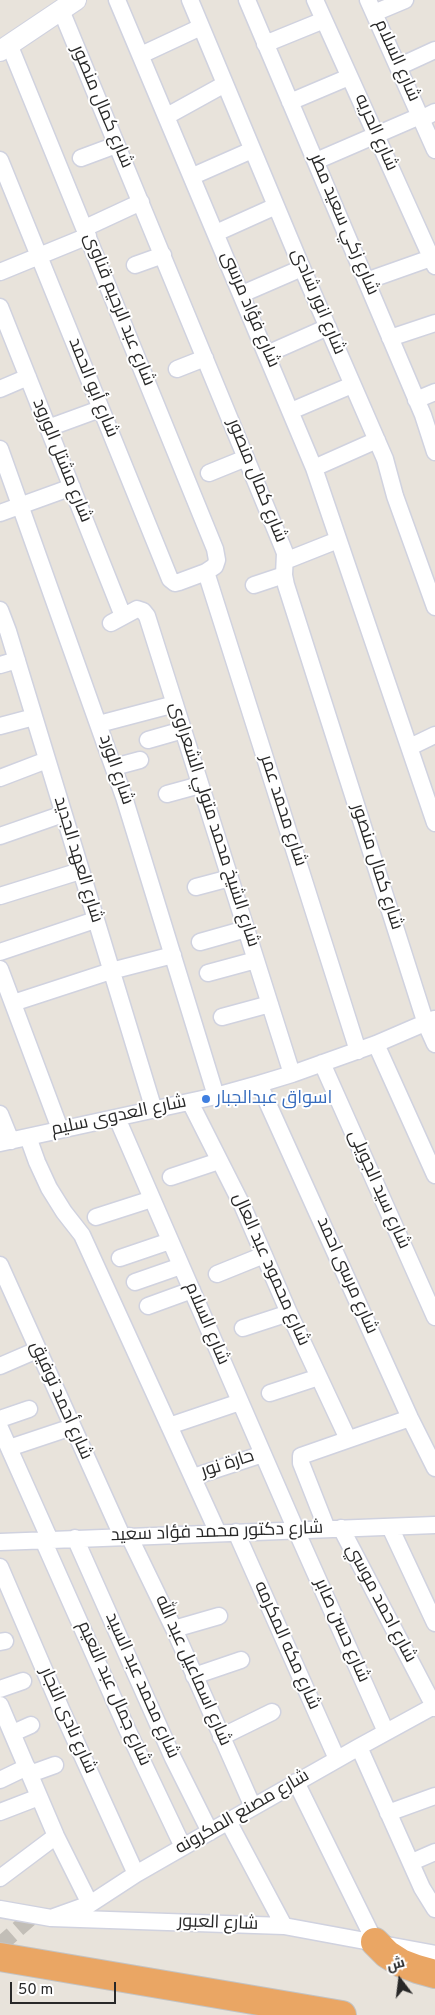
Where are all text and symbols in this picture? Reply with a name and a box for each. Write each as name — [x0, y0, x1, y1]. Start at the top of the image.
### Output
street label: شارع السلام — [368, 17, 424, 105]
street label: شارع كمال منصور — [65, 42, 137, 172]
street label: شارع الحريه — [348, 91, 402, 175]
street label: شارع زكي سعيد مطر — [304, 151, 382, 299]
street label: شارع عبد الرحيم قناوى — [77, 230, 159, 390]
street label: شارع انور شادى — [285, 246, 349, 358]
street label: شارع فؤاد مرسى — [215, 249, 283, 371]
street label: شارع أبو الحمد — [62, 335, 122, 441]
street label: شارع مشتل الورود — [26, 396, 96, 526]
street label: شارع كمال منصور — [221, 416, 291, 546]
street label: شارع الشيخ محمد متولي الشعراوى — [163, 700, 263, 950]
street label: شارع الورد — [93, 732, 137, 808]
street label: شارع محمد عمر — [254, 753, 310, 869]
street label: شارع العهد الجديد — [48, 794, 106, 926]
street label: شارع كمال منصور — [345, 801, 407, 933]
place label: اسواق عبدالجبار — [216, 1088, 332, 1110]
street label: شارع العدوى سليم — [49, 1092, 189, 1142]
marker: اسواق عبدالجبار — [200, 1093, 212, 1105]
street label: شارع سيد الجويلى — [342, 1127, 414, 1253]
street label: شارع محمود عبد العال — [227, 1190, 313, 1350]
street label: شارع مرسى احمد — [311, 1214, 381, 1338]
street label: شارع السلام — [179, 1279, 233, 1369]
street label: شارع أحمد توفيق — [24, 1338, 96, 1464]
street label: حارة نور — [199, 1446, 257, 1484]
street label: شارع دكتور محمد فؤاد سعيد — [110, 1518, 324, 1548]
street label: شارع احمد موسي — [340, 1541, 420, 1667]
street label: شارع حسن صابر — [308, 1576, 374, 1686]
street label: شارع مكه المكرمه — [248, 1578, 324, 1714]
street label: شارع اسماعيل عبد الله — [149, 1592, 235, 1750]
street label: شارع محمد عبد السيد — [99, 1610, 183, 1762]
street label: شارع جمال عبد النعيم — [71, 1618, 155, 1770]
street label: شارع نادى النجار — [34, 1664, 100, 1778]
street label: شارع مصنع المكرونه — [172, 1766, 314, 1860]
street label: شارع العبور — [177, 1912, 259, 1936]
text: ش — [385, 1954, 407, 1976]
north arrow — [375, 1955, 425, 2005]
scale bar — [12, 1972, 119, 2004]
text: 50 m — [18, 1981, 53, 2000]

